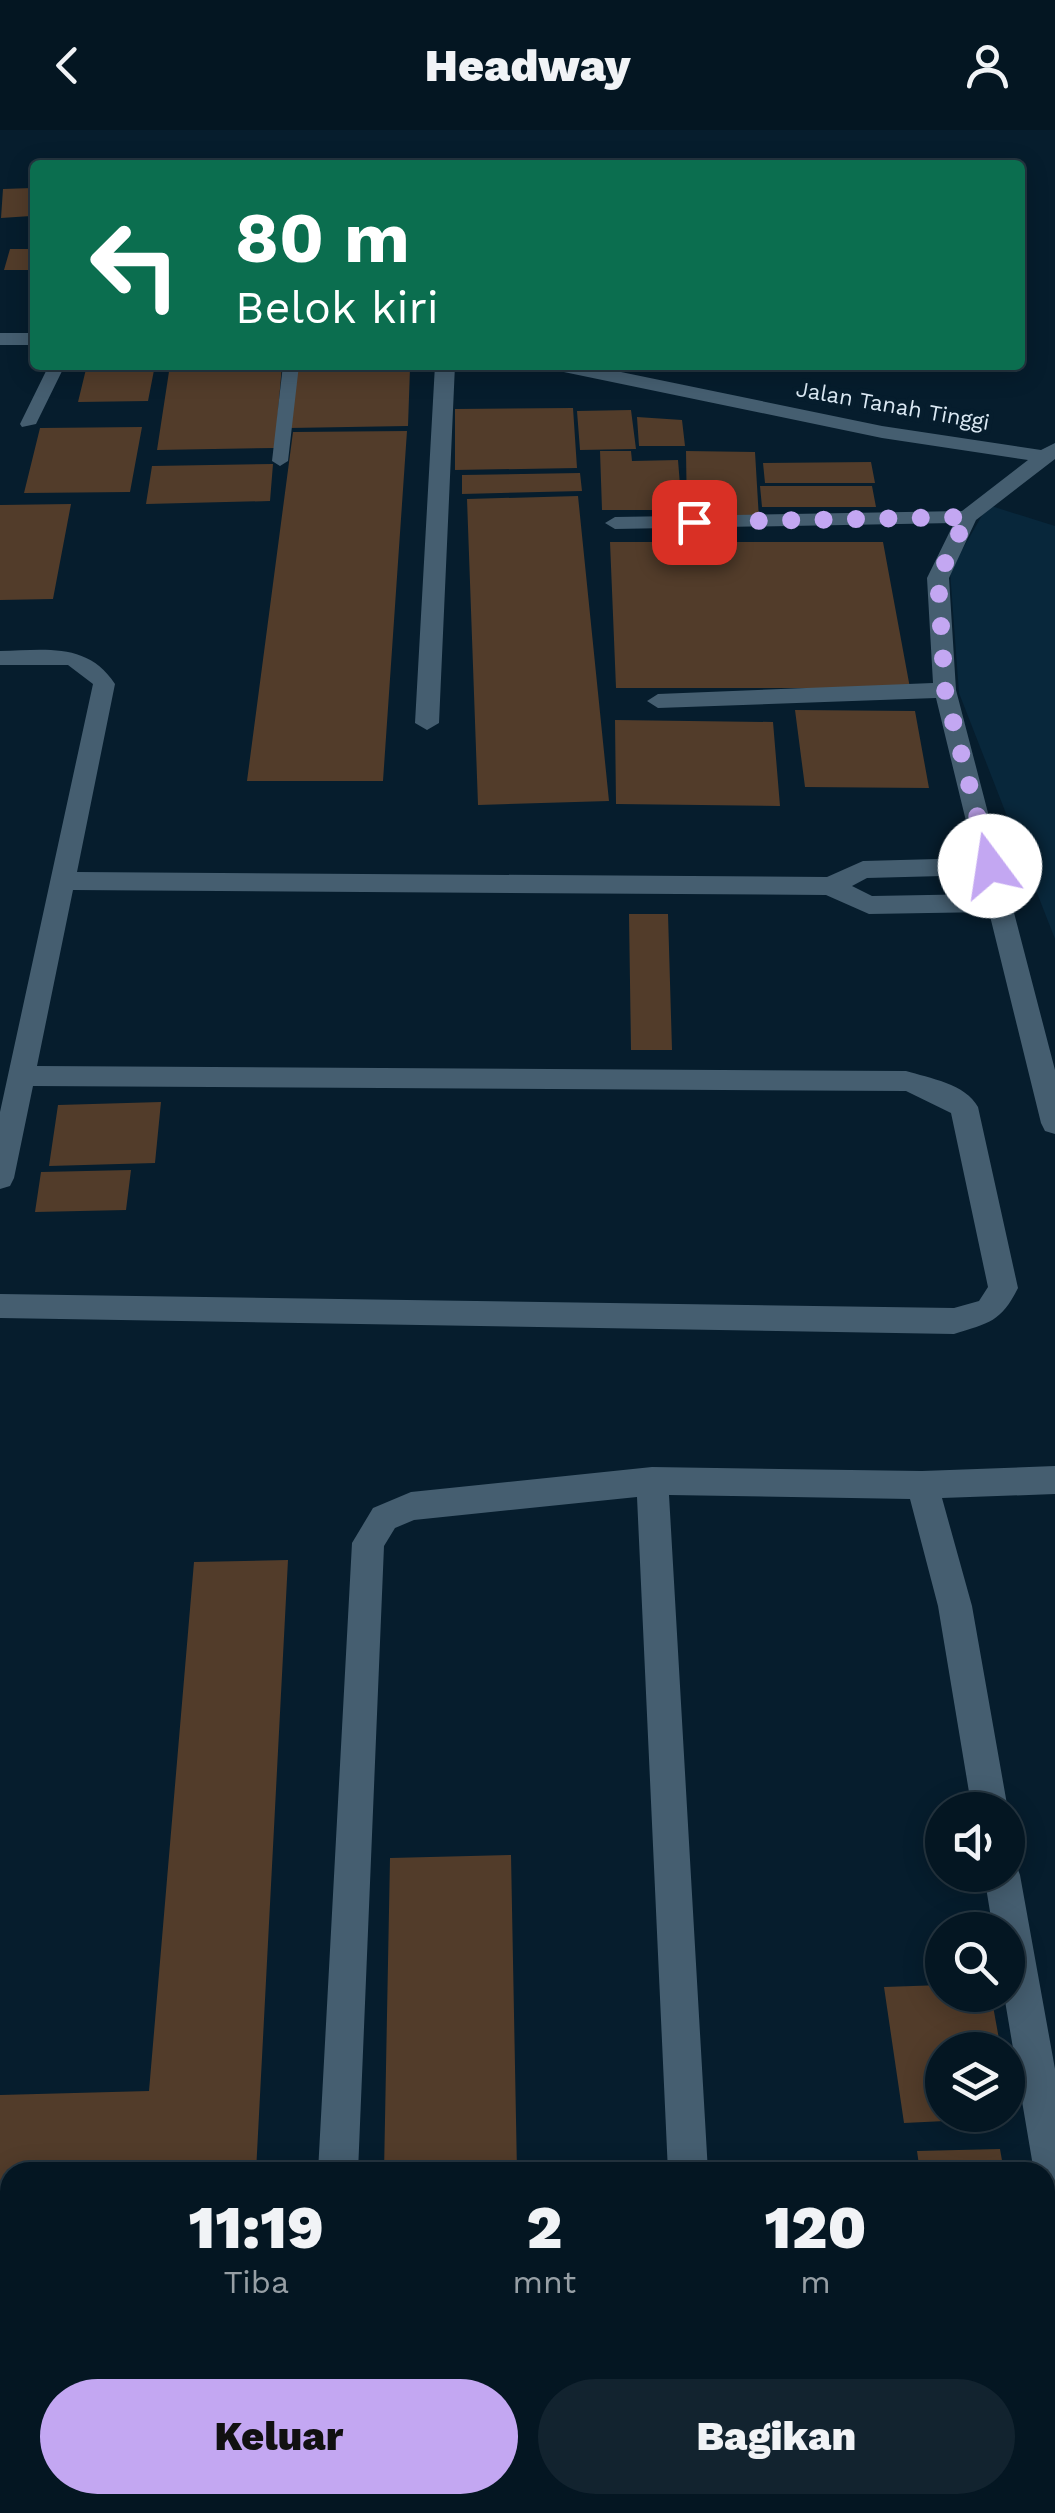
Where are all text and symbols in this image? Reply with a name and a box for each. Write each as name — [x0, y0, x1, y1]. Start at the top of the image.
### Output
icon: back — [40, 38, 95, 93]
icon: person — [960, 38, 1015, 93]
text: Headway — [425, 39, 630, 92]
text: 80 m — [235, 197, 410, 279]
icon: left — [70, 200, 200, 330]
text: Belok kiri — [235, 281, 439, 334]
street label: Jalan Tanah Tinggi — [794, 376, 992, 435]
pin — [652, 480, 737, 565]
icon: arrive — [667, 495, 722, 550]
position arrow — [938, 814, 1042, 918]
map controls — [925, 1792, 1025, 2132]
button: sound — [925, 1792, 1025, 1892]
button: search — [925, 1912, 1025, 2012]
button: layers — [925, 2032, 1025, 2132]
text: 11:19 — [189, 2192, 324, 2263]
text: 2 — [526, 2192, 562, 2263]
text: 120 — [765, 2192, 866, 2263]
text: Tiba — [224, 2263, 289, 2301]
text: mnt — [513, 2263, 576, 2301]
text: m — [800, 2263, 831, 2301]
button: Keluar — [40, 2379, 518, 2494]
button: Bagikan — [538, 2379, 1015, 2494]

